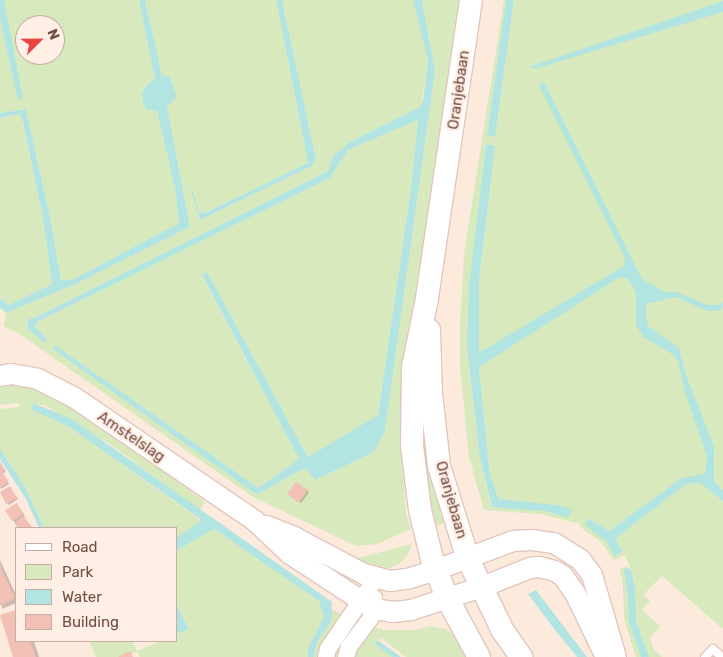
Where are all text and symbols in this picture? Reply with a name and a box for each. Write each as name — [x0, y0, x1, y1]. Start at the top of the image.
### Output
north arrow — [15, 15, 65, 65]
text: N — [44, 26, 63, 42]
street label: Oranjebaan — [445, 49, 473, 131]
street label: Amstelslag — [94, 408, 168, 466]
street label: Oranjebaan — [431, 459, 471, 541]
legend — [15, 527, 178, 642]
text: Road — [62, 538, 98, 556]
text: Park — [62, 563, 93, 581]
text: Water — [62, 588, 102, 606]
text: Building — [62, 613, 119, 631]

